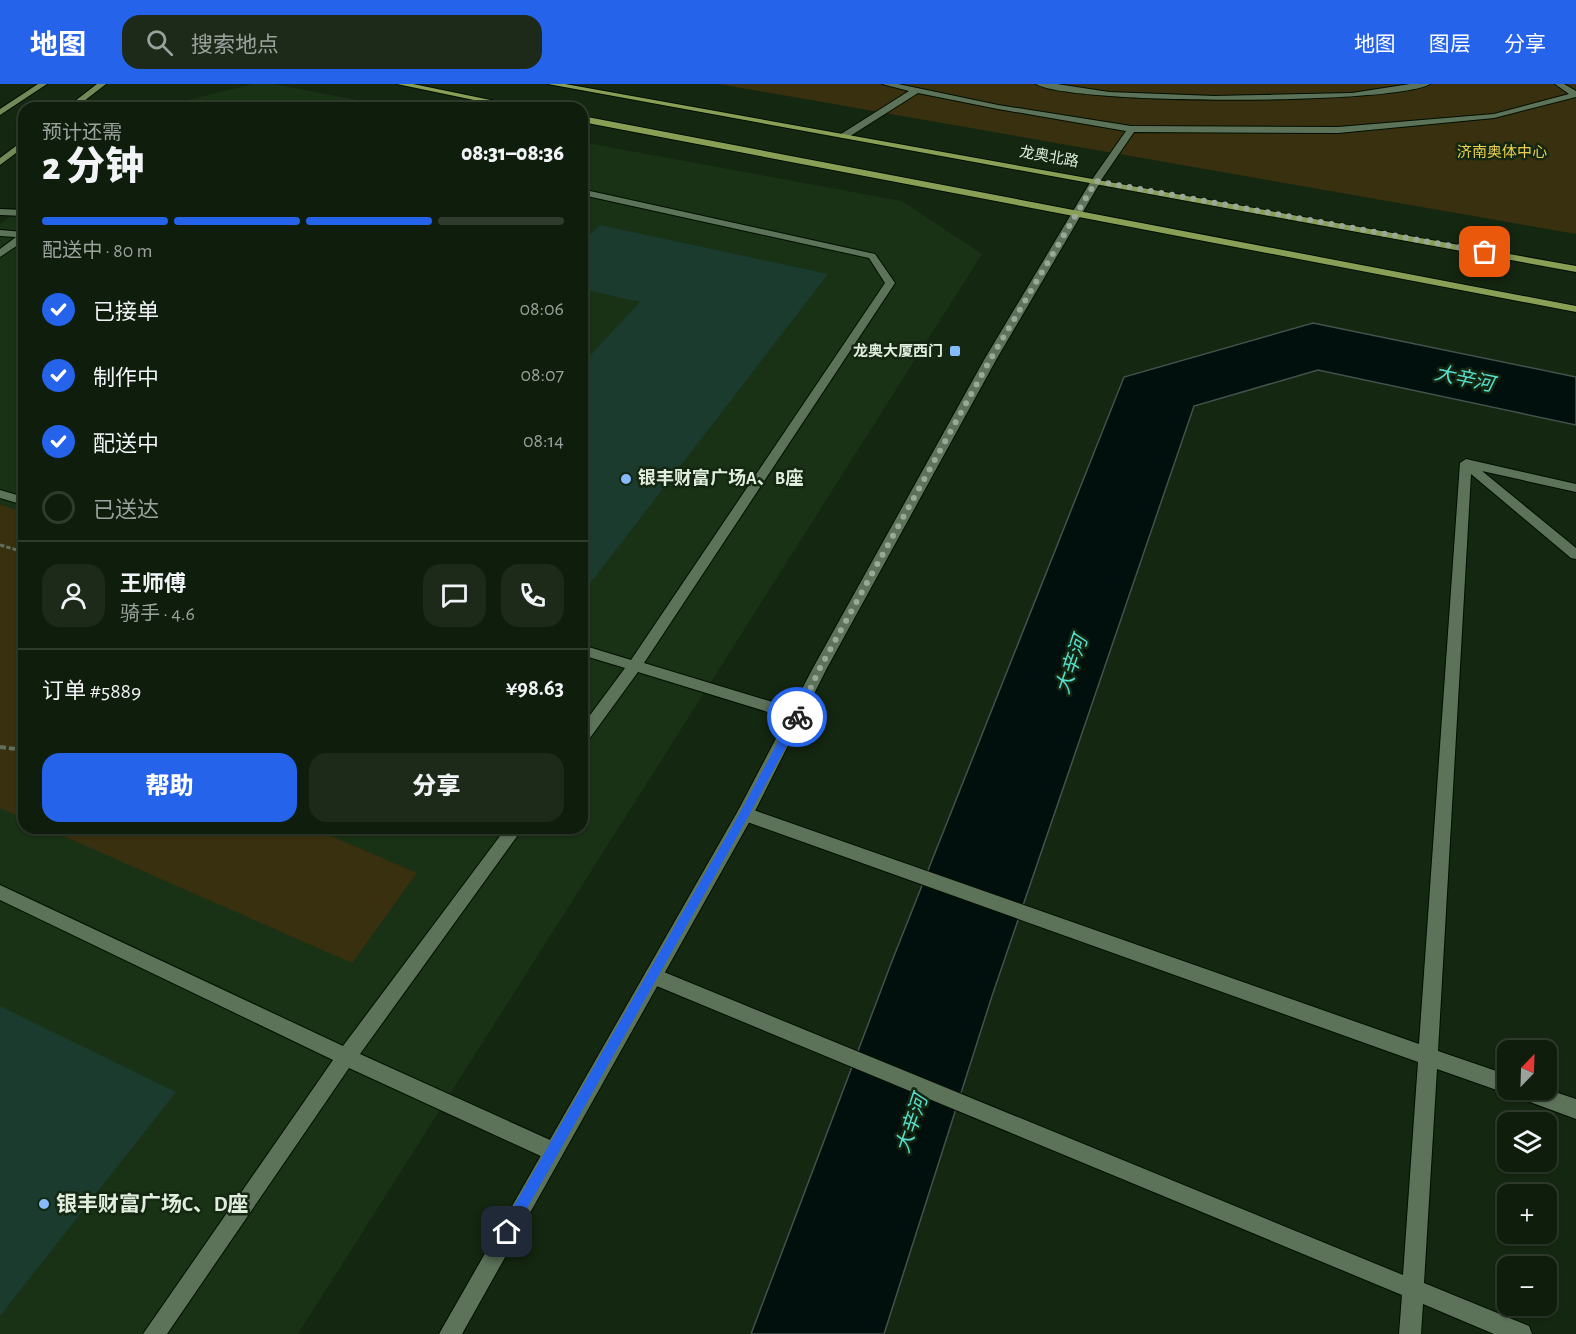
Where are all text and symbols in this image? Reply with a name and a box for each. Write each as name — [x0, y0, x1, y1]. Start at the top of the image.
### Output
search box — [122, 15, 542, 69]
icon: search — [143, 26, 176, 59]
text: 地图 — [30, 32, 86, 60]
text: 搜索地点 — [191, 34, 279, 56]
text: 地图 — [1354, 34, 1396, 55]
text: 图层 — [1429, 34, 1471, 55]
text: 分享 — [1504, 34, 1546, 55]
text: 预计还需 — [42, 123, 122, 143]
text: 08:31–08:36 — [461, 142, 564, 164]
street label: 龙奥北路 — [1018, 142, 1080, 170]
park label: 济南奥体中心 — [1457, 144, 1547, 160]
text: 2 分钟 — [42, 148, 144, 187]
pin — [1459, 226, 1510, 277]
icon: bag — [1468, 235, 1501, 268]
text: 配送中 · 80 m — [42, 241, 153, 261]
icon: check — [42, 293, 75, 326]
text: 08:06 — [519, 299, 564, 319]
text: 已接单 — [93, 301, 159, 323]
place label: 龙奥大厦西门 — [853, 342, 943, 359]
marker: 龙奥大厦西门 — [948, 344, 962, 358]
icon: check — [42, 359, 75, 392]
water label: 大辛河 — [1433, 362, 1500, 396]
text: 08:07 — [520, 365, 564, 385]
text: 制作中 — [93, 367, 159, 389]
icon: check — [42, 425, 75, 458]
text: 08:14 — [523, 431, 564, 451]
text: 配送中 — [93, 433, 159, 455]
place label: 银丰财富广场A、B座 — [638, 468, 803, 488]
marker: 银丰财富广场A、B座 — [619, 472, 633, 486]
text: 已送达 — [93, 499, 159, 521]
button: person — [42, 564, 105, 627]
button: chat — [423, 564, 486, 627]
button: phone — [501, 564, 564, 627]
text: 王师傅 — [120, 573, 186, 595]
text: 骑手 · 4.6 — [120, 604, 195, 624]
water label: 大辛河 — [1052, 629, 1093, 697]
text: ¥98.63 — [506, 677, 564, 699]
text: 订单 #5889 — [42, 680, 141, 702]
courier — [767, 687, 827, 747]
icon: bike — [781, 701, 814, 734]
button: 帮助 — [42, 753, 297, 822]
button: 分享 — [309, 753, 564, 822]
north arrow — [1497, 1040, 1557, 1100]
map controls — [1497, 1040, 1557, 1316]
water label: 大辛河 — [892, 1088, 933, 1156]
button: layers — [1497, 1112, 1557, 1172]
button: + — [1497, 1184, 1557, 1244]
place label: 银丰财富广场C、D座 — [56, 1192, 249, 1215]
marker: 银丰财富广场C、D座 — [37, 1197, 51, 1211]
pin — [481, 1206, 532, 1257]
icon: home — [490, 1215, 523, 1248]
button: − — [1497, 1256, 1557, 1316]

